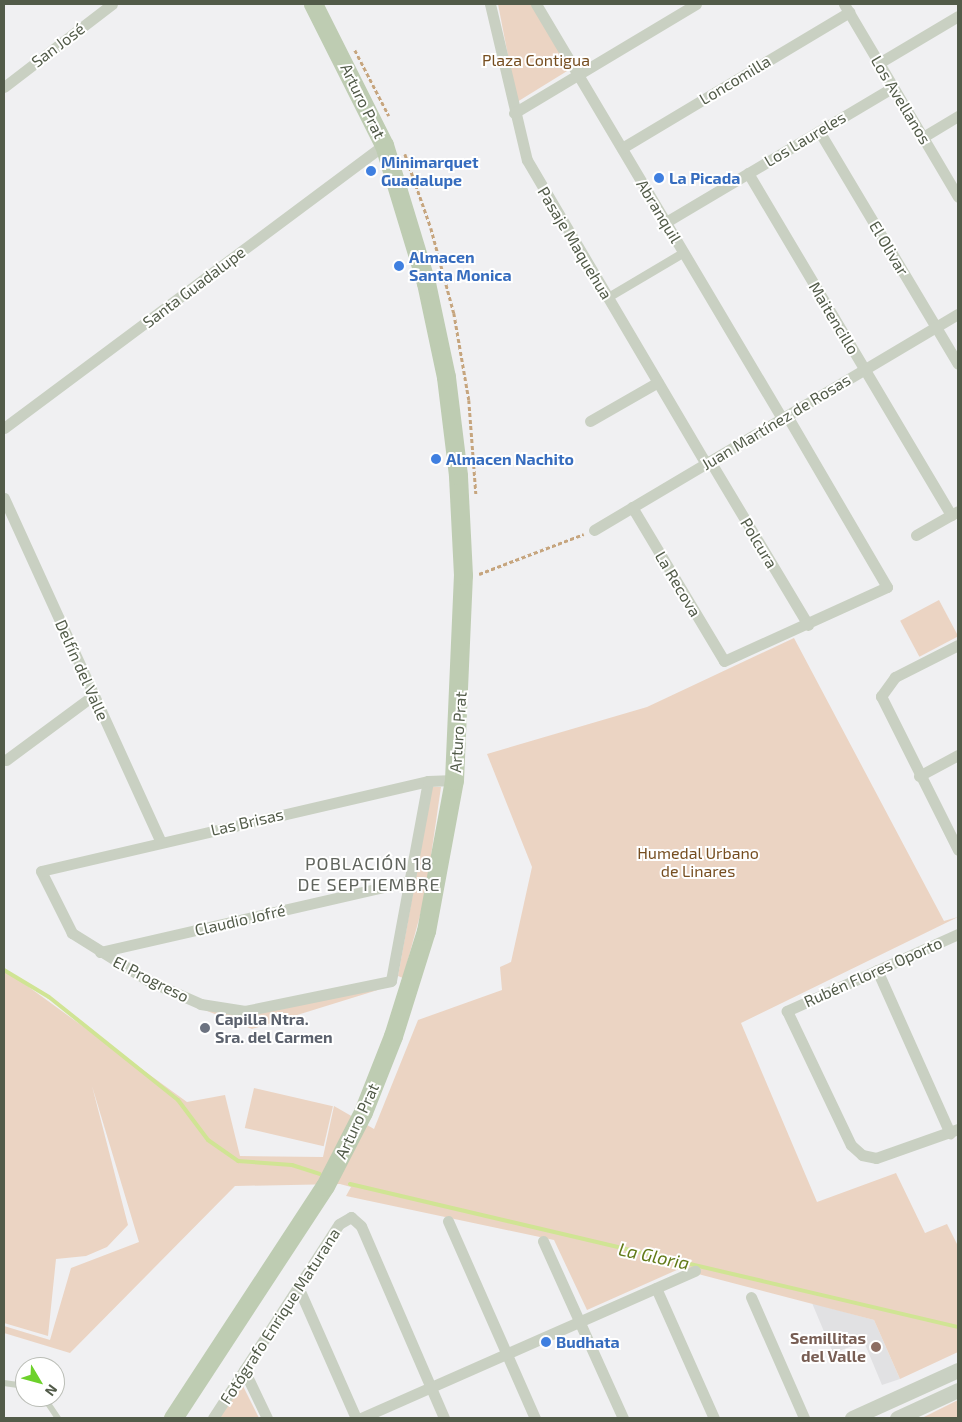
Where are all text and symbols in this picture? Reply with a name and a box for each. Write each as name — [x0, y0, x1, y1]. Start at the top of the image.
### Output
street label: San José — [28, 19, 88, 71]
park label: Plaza Contigua — [482, 50, 590, 70]
street label: Loncomilla — [696, 51, 774, 109]
street label: Los Avellanos — [867, 52, 935, 148]
street label: Arturo Prat — [337, 60, 389, 142]
street label: Los Laureles — [761, 107, 849, 171]
place label: Minimarquet Guadalupe — [381, 152, 479, 190]
marker: Minimarquet Guadalupe — [365, 165, 377, 177]
place label: La Picada — [669, 168, 740, 188]
marker: La Picada — [653, 172, 665, 184]
street label: Abranquil — [633, 176, 685, 246]
street label: Pasaje Maquehua — [534, 183, 616, 303]
street label: El Olivar — [865, 217, 913, 279]
street label: Santa Guadalupe — [139, 242, 249, 332]
place label: Almacen Santa Monica — [409, 247, 512, 285]
marker: Almacen Santa Monica — [393, 260, 405, 272]
street label: Maitencillo — [805, 278, 863, 358]
street label: Juan Martínez de Rosas — [698, 370, 854, 474]
place label: Almacen Nachito — [446, 449, 574, 469]
marker: Almacen Nachito — [430, 453, 442, 465]
street label: Polcura — [737, 514, 781, 572]
street label: La Recova — [651, 548, 705, 620]
street label: Delfín del Valle — [51, 616, 113, 724]
street label: Arturo Prat — [446, 691, 470, 773]
street label: Las Brisas — [209, 804, 285, 840]
park label: Humedal Urbano de Linares — [637, 843, 759, 881]
district label: POBLACIÓN 18 DE SEPTIEMBRE — [296, 853, 442, 896]
street label: Claudio Jofré — [193, 900, 287, 940]
street label: Rubén Flores Oporto — [801, 933, 945, 1011]
street label: El Progreso — [110, 952, 192, 1006]
place label: Capilla Ntra. Sra. del Carmen — [215, 1009, 333, 1047]
marker: Capilla Ntra. Sra. del Carmen — [199, 1022, 211, 1034]
street label: Arturo Prat — [331, 1080, 383, 1162]
street label: Fotógrafo Enrique Maturana — [216, 1225, 344, 1407]
water label: La Gloria — [617, 1238, 691, 1274]
place label: Semillitas del Valle — [790, 1328, 866, 1366]
place label: Budhata — [556, 1332, 620, 1352]
marker: Budhata — [540, 1336, 552, 1348]
marker: Semillitas del Valle — [870, 1341, 882, 1353]
north arrow — [15, 1357, 65, 1407]
text: N — [42, 1382, 61, 1400]

